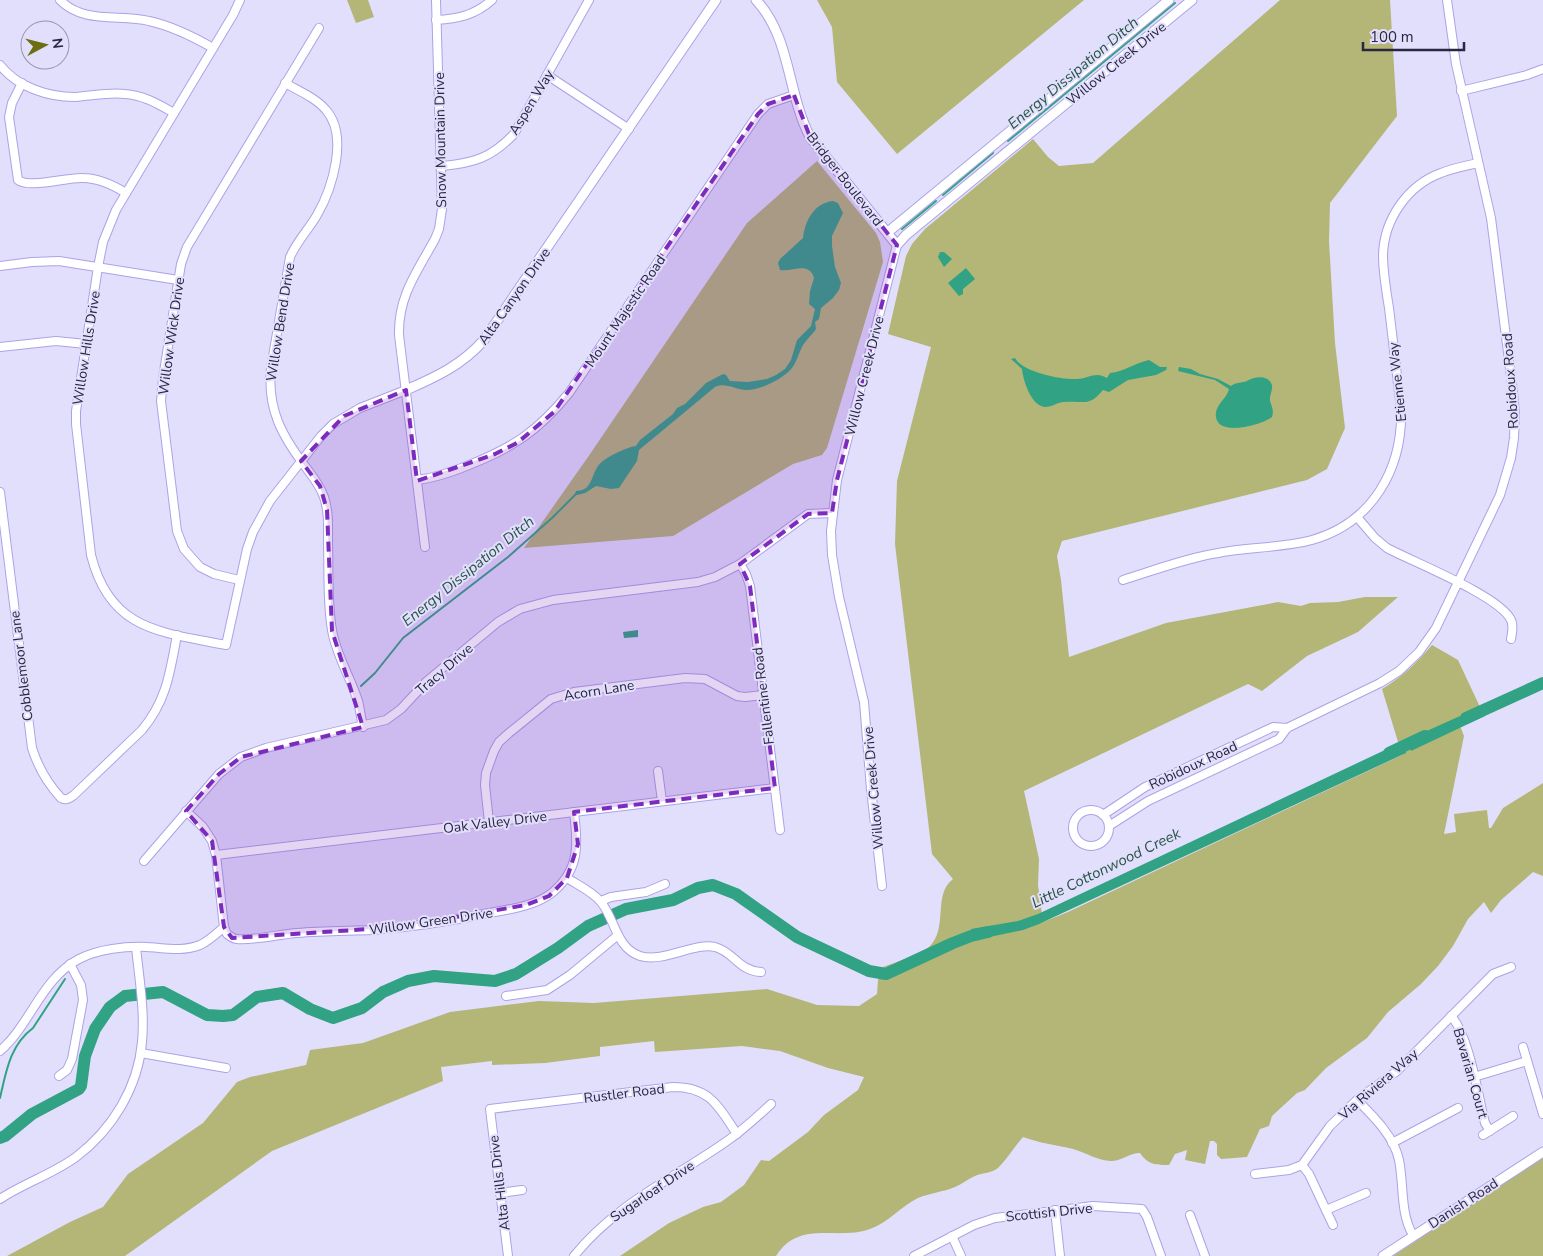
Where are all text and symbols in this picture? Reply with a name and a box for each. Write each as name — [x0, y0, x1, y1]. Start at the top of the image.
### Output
water label: Energy Dissipation Ditch — [1003, 12, 1143, 134]
street label: Willow Creek Drive — [1063, 17, 1170, 109]
north arrow — [20, 20, 70, 70]
scale bar — [1363, 20, 1464, 52]
text: 100 m — [1370, 27, 1414, 47]
text: N — [47, 37, 67, 50]
street label: Aspen Way — [504, 65, 559, 139]
street label: Snow Mountain Drive — [430, 72, 451, 208]
street label: Bridger Boulevard — [802, 128, 887, 230]
street label: Alta Canyon Drive — [474, 244, 555, 349]
street label: Mount Majestic Road — [581, 251, 670, 371]
street label: Willow Bend Drive — [262, 261, 299, 383]
street label: Willow Wick Drive — [154, 276, 189, 396]
street label: Willow Hills Drive — [68, 290, 105, 407]
street label: Willow Creek Drive — [840, 314, 889, 438]
street label: Robidoux Road — [1498, 333, 1523, 429]
street label: Etienne Way — [1384, 340, 1411, 423]
water label: Energy Dissipation Ditch — [398, 511, 538, 631]
street label: Cobblemoor Lane — [5, 610, 38, 722]
street label: Tracy Drive — [412, 639, 477, 700]
street label: Fallentine Road — [748, 646, 779, 746]
street label: Acorn Lane — [562, 676, 636, 705]
street label: Willow Creek Drive — [859, 726, 888, 850]
street label: Robidoux Road — [1146, 737, 1241, 794]
street label: Oak Valley Drive — [442, 807, 548, 838]
water label: Little Cottonwood Creek — [1028, 823, 1184, 913]
street label: Willow Green Drive — [368, 903, 494, 940]
street label: Bavarian Court — [1449, 1026, 1493, 1121]
street label: Via Riviera Way — [1334, 1044, 1423, 1125]
street label: Rustler Road — [582, 1079, 666, 1108]
street label: Alta Hills Drive — [484, 1134, 515, 1232]
street label: Sugarloaf Drive — [606, 1156, 698, 1227]
street label: Danish Road — [1425, 1174, 1502, 1233]
street label: Scottish Drive — [1005, 1199, 1093, 1226]

